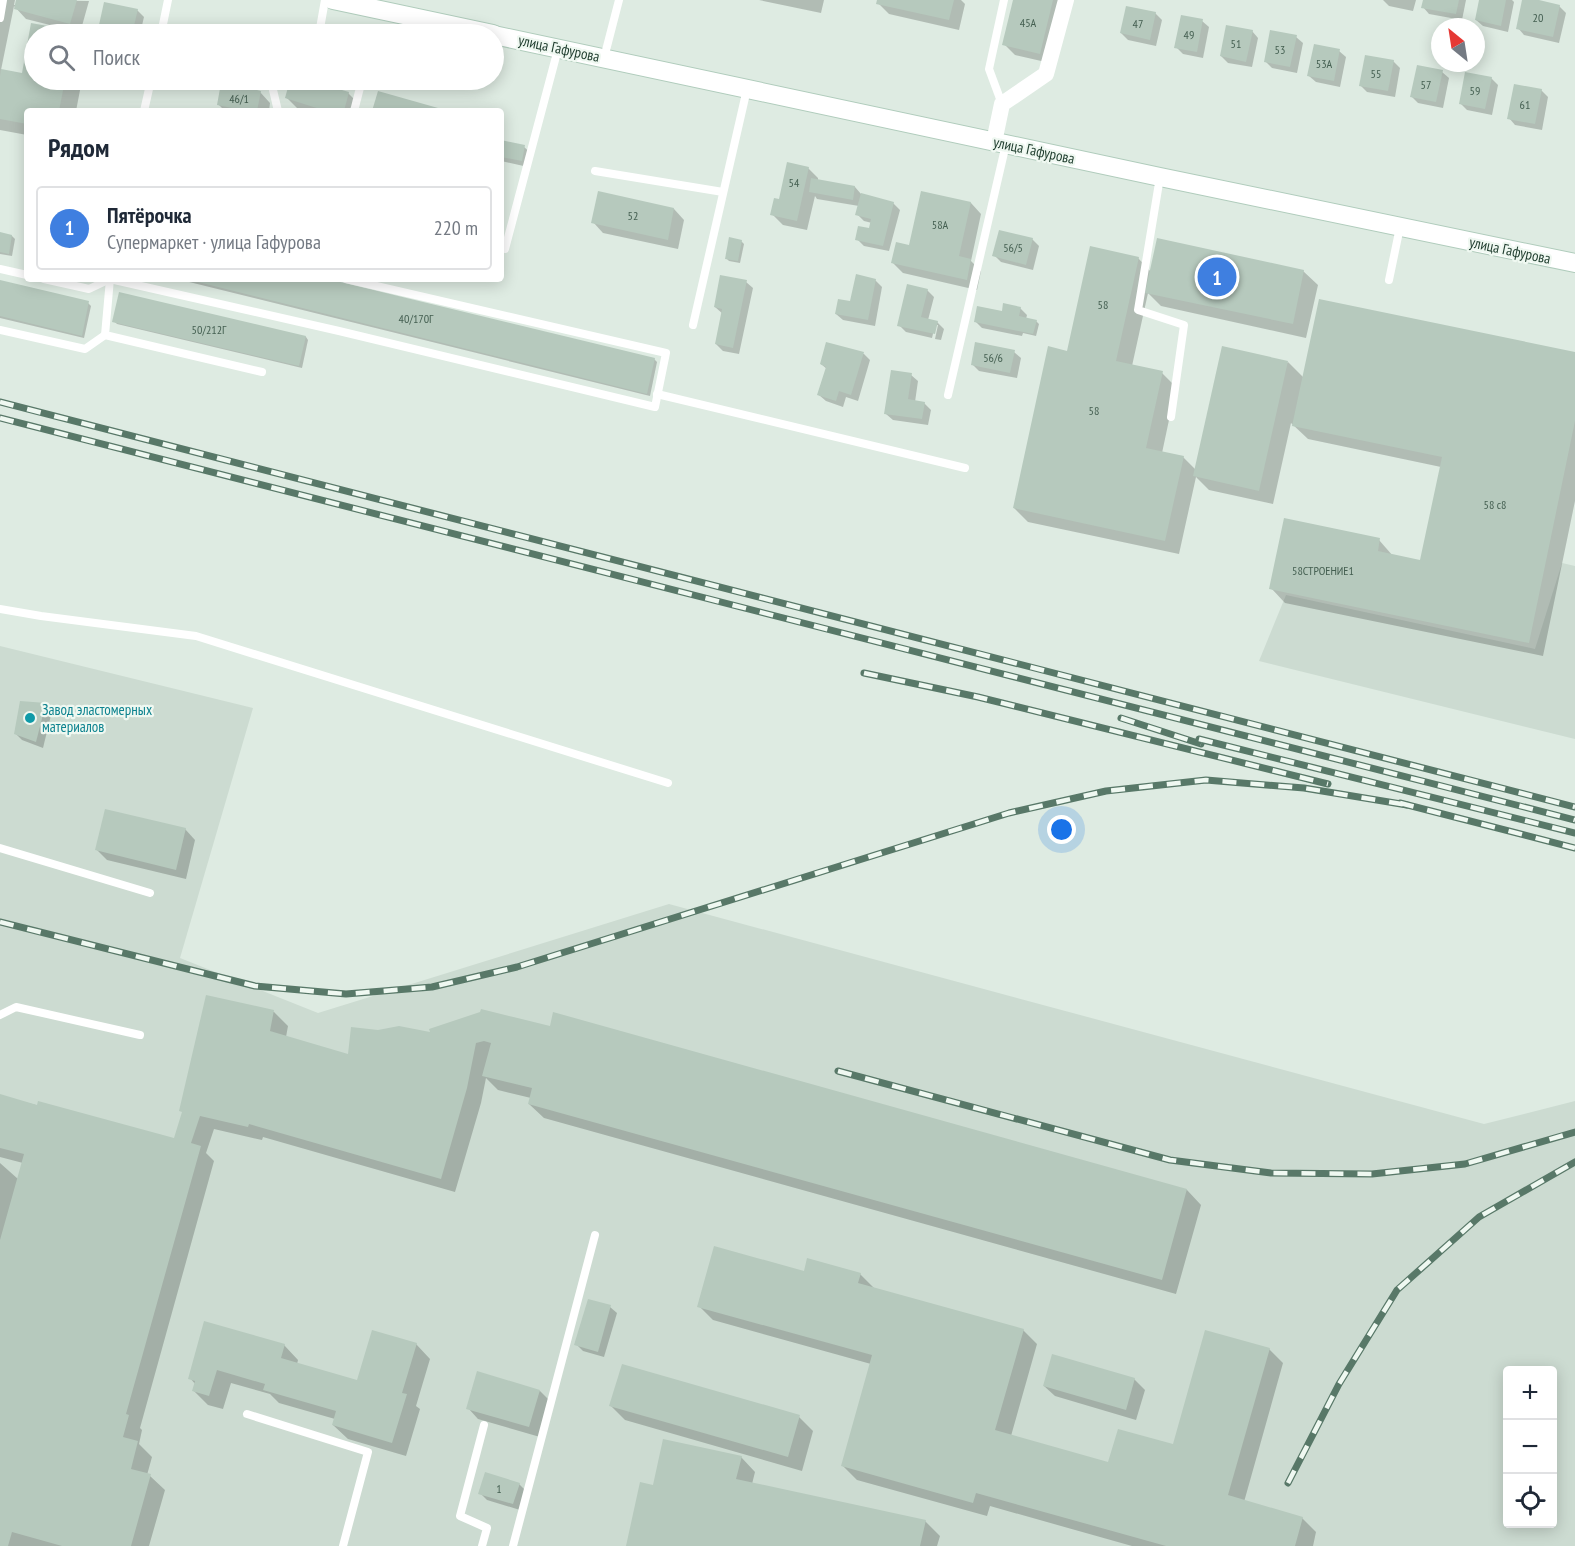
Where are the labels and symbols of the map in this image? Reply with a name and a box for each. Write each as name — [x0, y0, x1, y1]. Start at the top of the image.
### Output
house number: 20 — [1533, 10, 1543, 25]
house number: 45А — [1020, 15, 1037, 30]
house number: 47 — [1133, 16, 1143, 31]
north arrow — [1431, 18, 1485, 72]
house number: 49 — [1184, 27, 1194, 42]
street label: улица Гафурова — [517, 30, 601, 66]
house number: 51 — [1231, 36, 1241, 51]
house number: 53 — [1275, 42, 1285, 57]
house number: 53А — [1316, 56, 1333, 71]
house number: 55 — [1371, 66, 1381, 81]
house number: 57 — [1421, 77, 1431, 92]
house number: 59 — [1470, 83, 1480, 98]
house number: 46/1 — [229, 91, 249, 106]
house number: 61 — [1520, 97, 1530, 112]
street label: улица Гафурова — [992, 132, 1076, 168]
house number: 54 — [789, 175, 800, 190]
house number: 52 — [628, 208, 638, 223]
house number: 58А — [932, 217, 949, 232]
street label: улица Гафурова — [1468, 232, 1552, 268]
house number: 56/5 — [1003, 240, 1023, 255]
pin: 1 — [1198, 254, 1236, 300]
house number: 58 — [1098, 297, 1108, 312]
house number: 40/170Г — [399, 311, 434, 326]
house number: 50/212Г — [192, 322, 227, 337]
house number: 56/6 — [983, 350, 1003, 365]
house number: 58 — [1089, 403, 1099, 418]
house number: 58 с8 — [1483, 497, 1507, 512]
house number: 58СТРОЕНИЕ1 — [1292, 563, 1354, 578]
place label: Завод эластомерных материалов — [42, 700, 152, 736]
marker: Завод эластомерных материалов — [23, 711, 37, 725]
your location — [1047, 815, 1076, 844]
house number: 1 — [496, 1481, 502, 1496]

